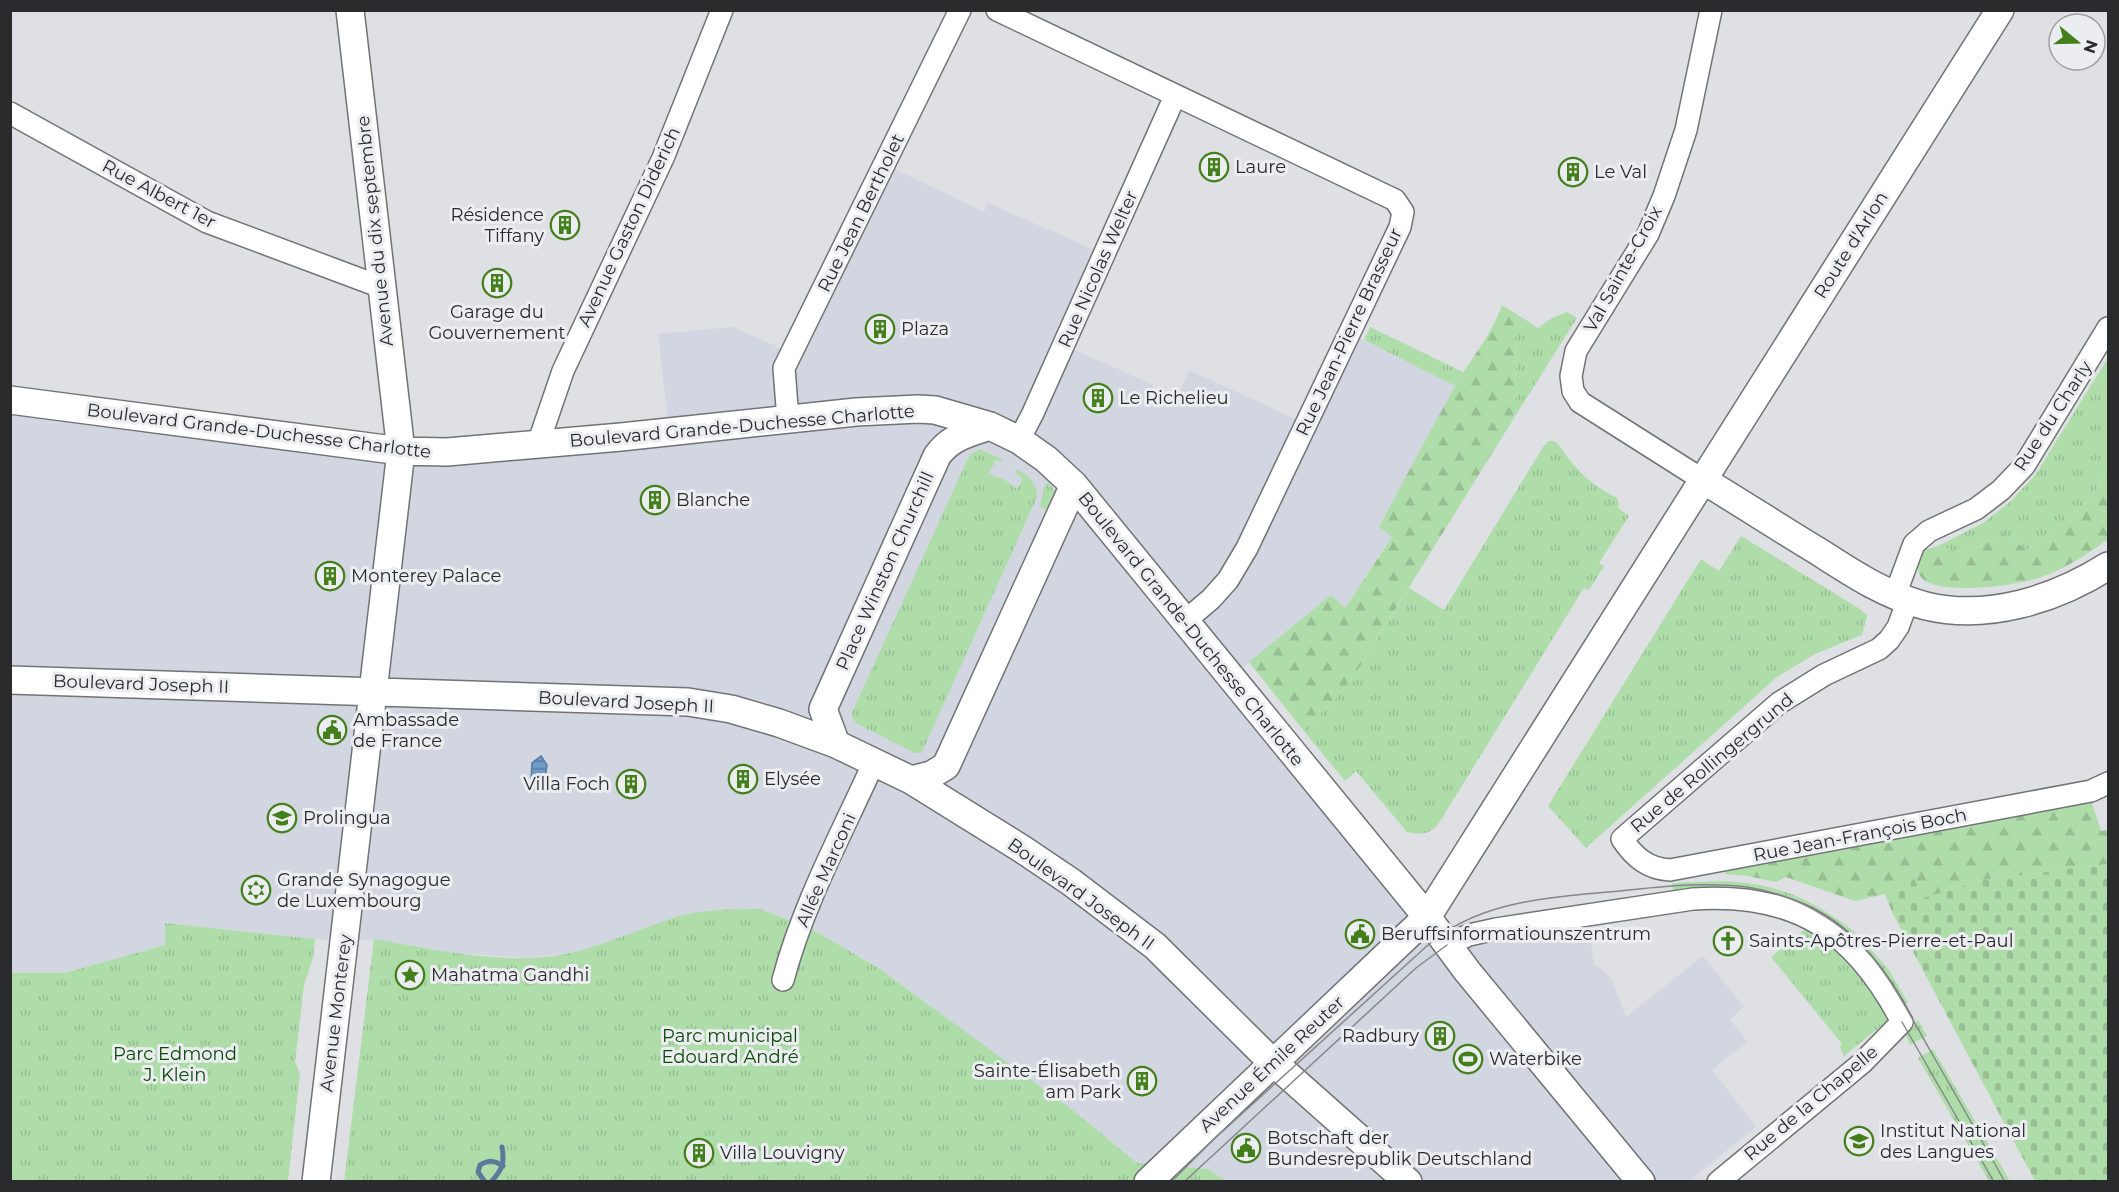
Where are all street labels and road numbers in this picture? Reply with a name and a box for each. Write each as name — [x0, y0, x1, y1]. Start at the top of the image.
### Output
street label: Avenue du dix septembre — [352, 114, 398, 347]
street label: Avenue Gaston Diderich — [573, 124, 685, 330]
street label: Rue Jean Bertholet — [813, 130, 909, 296]
street label: Rue Albert 1er — [98, 155, 220, 233]
street label: Rue Nicolas Welter — [1053, 187, 1143, 351]
street label: Route d'Arlon — [1809, 187, 1893, 303]
street label: Val Sainte-Croix — [1579, 202, 1667, 336]
street label: Rue Jean-Pierre Brasseur — [1291, 225, 1407, 439]
street label: Rue du Charly — [2009, 357, 2097, 475]
street label: Boulevard Grande-Duchesse Charlotte — [86, 399, 432, 463]
street label: Boulevard Grande-Duchesse Charlotte — [568, 400, 916, 452]
street label: Place Winston Churchill — [831, 468, 939, 674]
street label: Boulevard Grande-Duchesse Charlotte — [1073, 487, 1309, 771]
street label: Boulevard Joseph II — [52, 670, 230, 698]
street label: Boulevard Joseph II — [537, 686, 715, 718]
street label: Rue de Rollingergrund — [1626, 688, 1798, 838]
street label: Rue Jean-François Boch — [1751, 803, 1969, 867]
street label: Allée Marconi — [791, 810, 861, 930]
street label: Boulevard Joseph II — [1003, 833, 1159, 955]
street label: Avenue Monterey — [315, 933, 357, 1093]
street label: Avenue Émile Reuter — [1195, 991, 1349, 1137]
street label: Rue de la Chapelle — [1740, 1041, 1882, 1165]

